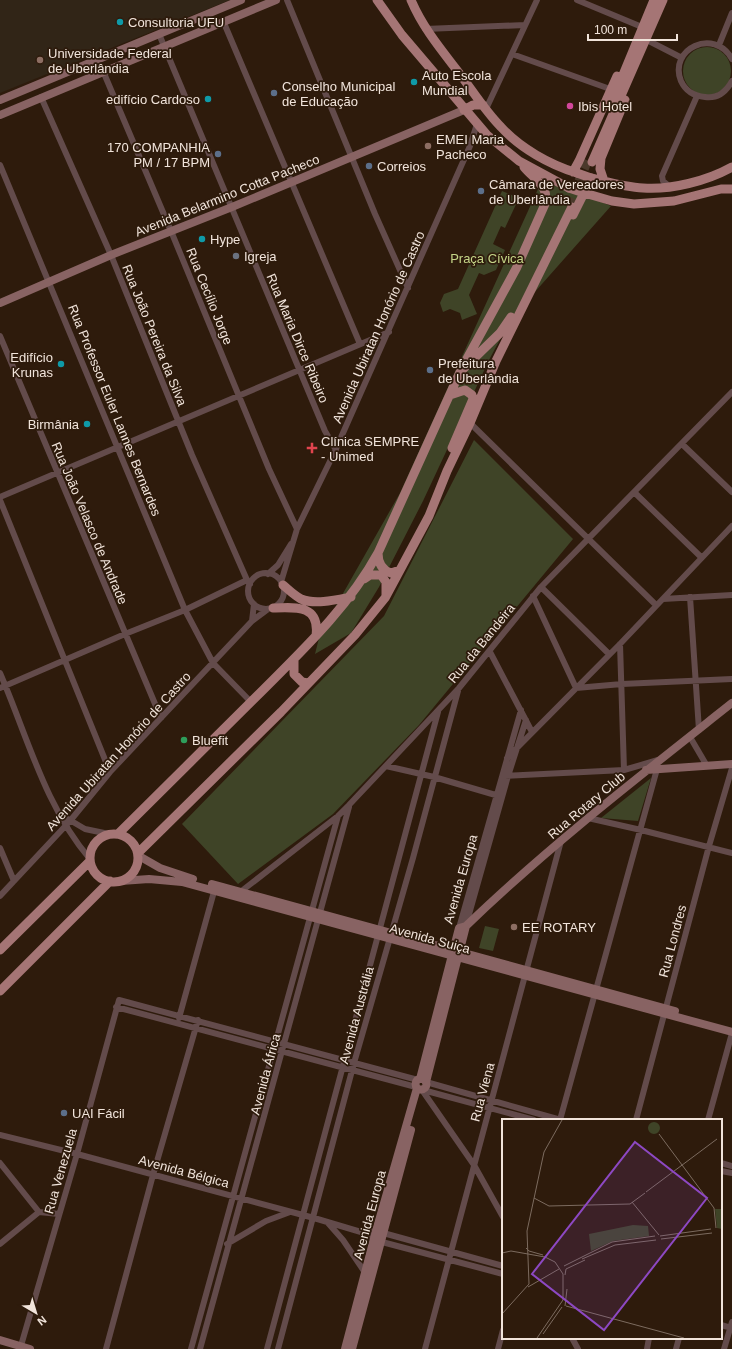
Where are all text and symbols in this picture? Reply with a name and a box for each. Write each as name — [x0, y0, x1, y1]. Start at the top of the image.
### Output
place label: Consultoria UFU — [128, 15, 224, 30]
scale bar — [588, 16, 677, 42]
marker: Consultoria UFU — [115, 17, 125, 27]
text: 100 m — [594, 23, 627, 37]
place label: Universidade Federal de Uberlândia — [48, 46, 172, 76]
marker: Universidade Federal de Uberlândia — [35, 55, 45, 65]
place label: Auto Escola Mundial — [422, 68, 492, 98]
marker: Auto Escola Mundial — [409, 77, 419, 87]
place label: Conselho Municipal de Educação — [282, 79, 396, 109]
marker: Conselho Municipal de Educação — [269, 88, 279, 98]
place label: edifício Cardoso — [106, 92, 200, 107]
marker: edifício Cardoso — [203, 94, 213, 104]
place label: Ibis Hotel — [578, 99, 632, 114]
marker: Ibis Hotel — [565, 101, 575, 111]
place label: EMEI Maria Pacheco — [436, 132, 505, 162]
place label: 170 COMPANHIA PM / 17 BPM — [107, 140, 210, 170]
marker: EMEI Maria Pacheco — [423, 141, 433, 151]
marker: 170 COMPANHIA PM / 17 BPM — [213, 149, 223, 159]
street label: Avenida Belarmino Cotta Pacheco — [133, 151, 322, 239]
place label: Correios — [377, 159, 427, 174]
marker: Correios — [364, 161, 374, 171]
place label: Câmara de Vereadores de Uberlândia — [489, 177, 624, 207]
marker: Câmara de Vereadores de Uberlândia — [476, 186, 486, 196]
street label: Avenida Ubiratan Honório de Castro — [329, 229, 428, 426]
place label: Hype — [210, 232, 240, 247]
marker: Hype — [197, 234, 207, 244]
street label: Rua Cecílio Jorge — [183, 245, 236, 347]
place label: Igreja — [244, 249, 277, 264]
marker: Igreja — [231, 251, 241, 261]
park label: Praça Cívica — [450, 251, 525, 266]
street label: Rua João Pereira da Silva — [119, 262, 190, 409]
street label: Rua Maria Dirce Ribeiro — [264, 271, 332, 405]
street label: Rua Professor Euler Lannes Bernardes — [65, 302, 164, 519]
place label: Edifício Krunas — [10, 350, 53, 380]
place label: Prefeitura de Uberlândia — [438, 356, 520, 386]
marker: Edifício Krunas — [56, 359, 66, 369]
marker: Prefeitura de Uberlândia — [425, 365, 435, 375]
place label: Birmânia — [28, 417, 80, 432]
marker: Birmânia — [82, 419, 92, 429]
place label: Clínica SEMPRE - Unimed — [321, 434, 420, 464]
street label: Rua João Velasco de Andrade — [48, 440, 131, 607]
marker: Clínica SEMPRE - Unimed — [306, 442, 318, 454]
street label: Rua da Bandeira — [445, 600, 518, 686]
street label: Avenida Ubiratan Honório de Castro — [43, 669, 194, 834]
place label: Bluefit — [192, 733, 229, 748]
marker: Bluefit — [179, 735, 189, 745]
street label: Rua Rotary Club — [545, 769, 628, 842]
street label: Avenida Europa — [441, 832, 481, 926]
street label: Rua Londres — [656, 903, 689, 979]
place label: EE ROTARY — [522, 920, 596, 935]
street label: Avenida Suiça — [388, 921, 473, 957]
marker: EE ROTARY — [509, 922, 519, 932]
street label: Avenida Austrália — [336, 964, 377, 1065]
street label: Avenida África — [247, 1031, 284, 1116]
street label: Rua Viena — [467, 1060, 498, 1123]
place label: UAI Fácil — [72, 1106, 125, 1121]
marker: UAI Fácil — [59, 1108, 69, 1118]
inset map — [502, 1119, 722, 1339]
street label: Rua Venezuela — [41, 1126, 80, 1216]
street label: Avenida Bélgica — [137, 1152, 231, 1191]
street label: Avenida Europa — [350, 1168, 389, 1262]
north arrow — [16, 1293, 56, 1333]
text: N — [35, 1314, 49, 1328]

